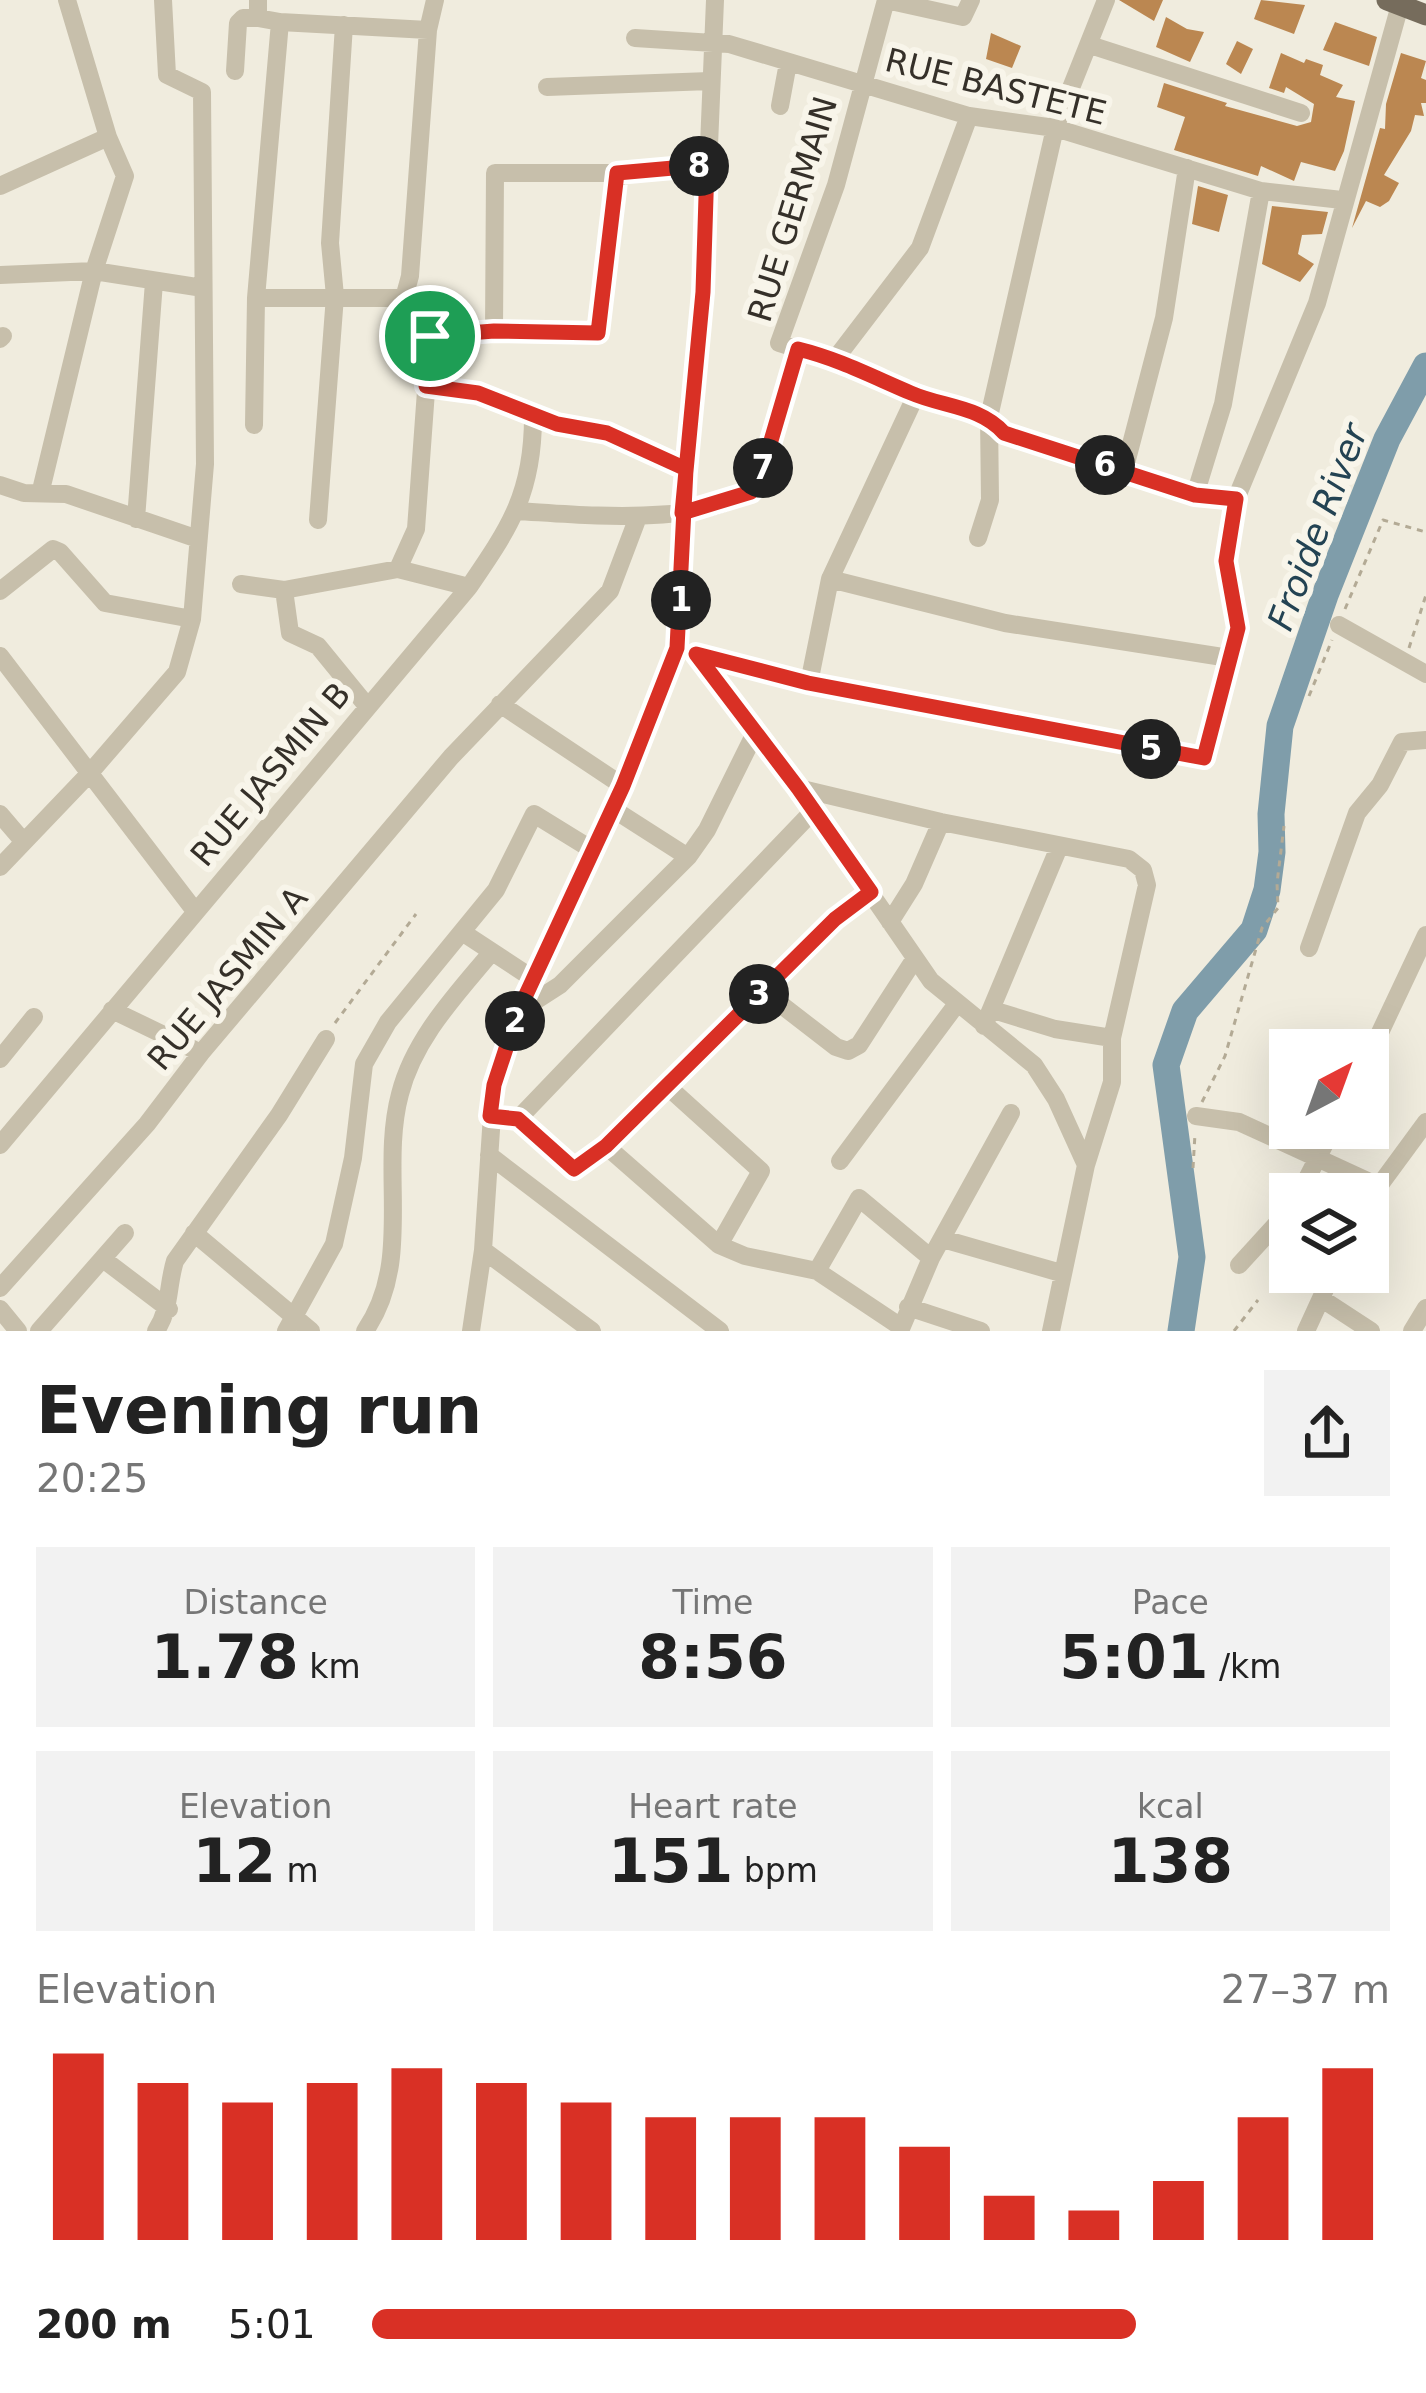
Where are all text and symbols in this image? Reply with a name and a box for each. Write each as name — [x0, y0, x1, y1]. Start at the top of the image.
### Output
street label: RUE BASTETE — [881, 40, 1111, 133]
street label: RUE GERMAIN — [740, 92, 845, 326]
pin: 8 — [669, 136, 729, 196]
text: 8 — [688, 146, 710, 185]
pin — [379, 285, 481, 387]
icon: arrive — [397, 303, 463, 369]
water label: Froide River — [1259, 416, 1376, 636]
pin: 6 — [1075, 435, 1135, 495]
pin: 7 — [733, 438, 793, 498]
text: 6 — [1094, 445, 1116, 484]
text: 7 — [752, 448, 774, 487]
pin: 1 — [651, 570, 711, 630]
text: 1 — [670, 580, 692, 619]
street label: RUE JASMIN B — [182, 675, 358, 874]
pin: 5 — [1121, 719, 1181, 779]
text: 5 — [1140, 729, 1162, 768]
street label: RUE JASMIN A — [139, 878, 316, 1078]
pin: 3 — [729, 964, 789, 1024]
text: 3 — [748, 974, 770, 1013]
pin: 2 — [485, 991, 545, 1051]
text: 2 — [504, 1001, 526, 1040]
north arrow — [1269, 1029, 1389, 1149]
map controls — [1269, 1029, 1389, 1293]
button: layers — [1269, 1173, 1389, 1293]
button: share — [1264, 1370, 1390, 1496]
text: Evening run — [36, 1372, 482, 1449]
text: 20:25 — [36, 1456, 148, 1501]
text: Distance — [184, 1583, 328, 1622]
text: Time — [673, 1583, 753, 1622]
text: Pace — [1132, 1583, 1209, 1622]
text: 1.78 — [151, 1622, 299, 1692]
text: 8:56 — [638, 1622, 788, 1692]
text: 5:01 — [1059, 1622, 1209, 1692]
text: km — [299, 1647, 361, 1686]
text: /km — [1209, 1647, 1281, 1686]
text: Elevation — [179, 1787, 332, 1826]
text: Heart rate — [628, 1787, 798, 1826]
text: kcal — [1137, 1787, 1204, 1826]
text: 12 — [193, 1826, 276, 1896]
text: 151 — [608, 1826, 733, 1896]
text: 138 — [1108, 1826, 1233, 1896]
text: m — [276, 1851, 319, 1890]
text: bpm — [733, 1851, 818, 1890]
text: Elevation — [36, 1967, 217, 2012]
text: 27–37 m — [1221, 1967, 1390, 2012]
text: 200 m — [36, 2302, 172, 2347]
text: 5:01 — [228, 2302, 316, 2347]

